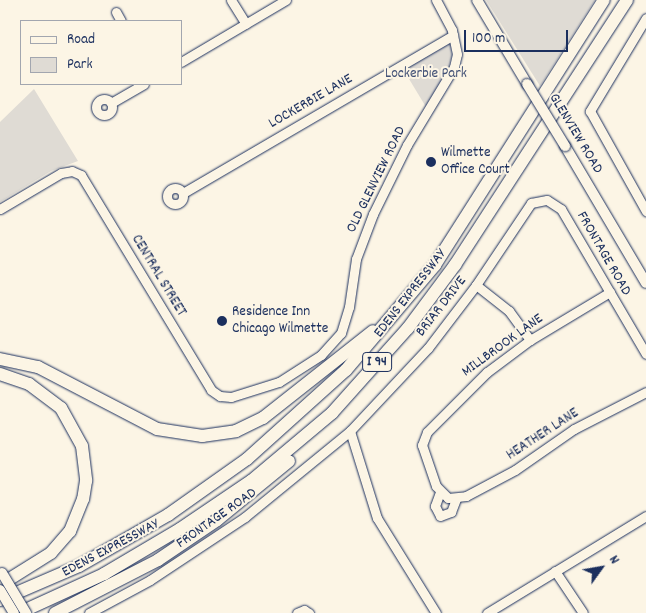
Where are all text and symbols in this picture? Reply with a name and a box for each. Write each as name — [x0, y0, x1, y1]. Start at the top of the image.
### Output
legend — [20, 20, 182, 85]
scale bar — [466, 20, 570, 52]
text: 100 m — [472, 28, 505, 50]
text: Road — [67, 29, 95, 51]
text: Park — [67, 54, 93, 76]
park label: Lockerbie Park — [385, 66, 467, 84]
street label: LOCKERBIE LANE — [266, 71, 356, 133]
street label: GLENVIEW ROAD — [544, 91, 606, 177]
street label: OLD GLENVIEW ROAD — [343, 124, 411, 236]
place label: Wilmette Office Court — [441, 144, 510, 179]
marker: Wilmette Office Court — [425, 156, 437, 168]
street label: FRONTAGE ROAD — [572, 209, 634, 299]
street label: CENTRAL STREET — [127, 232, 189, 320]
street label: EDENS EXPRESSWAY — [371, 246, 451, 342]
street label: BRIAR DRIVE — [413, 273, 471, 341]
place label: Residence Inn Chicago Wilmette — [232, 303, 328, 338]
street label: MILLBROOK LANE — [459, 310, 547, 382]
marker: Residence Inn Chicago Wilmette — [216, 315, 228, 327]
road number: I 94 — [362, 351, 392, 374]
street label: HEATHER LANE — [504, 405, 582, 465]
street label: FRONTAGE ROAD — [173, 485, 261, 553]
street label: EDENS EXPRESSWAY — [59, 516, 163, 582]
north arrow — [576, 543, 626, 593]
text: N — [603, 552, 624, 568]

